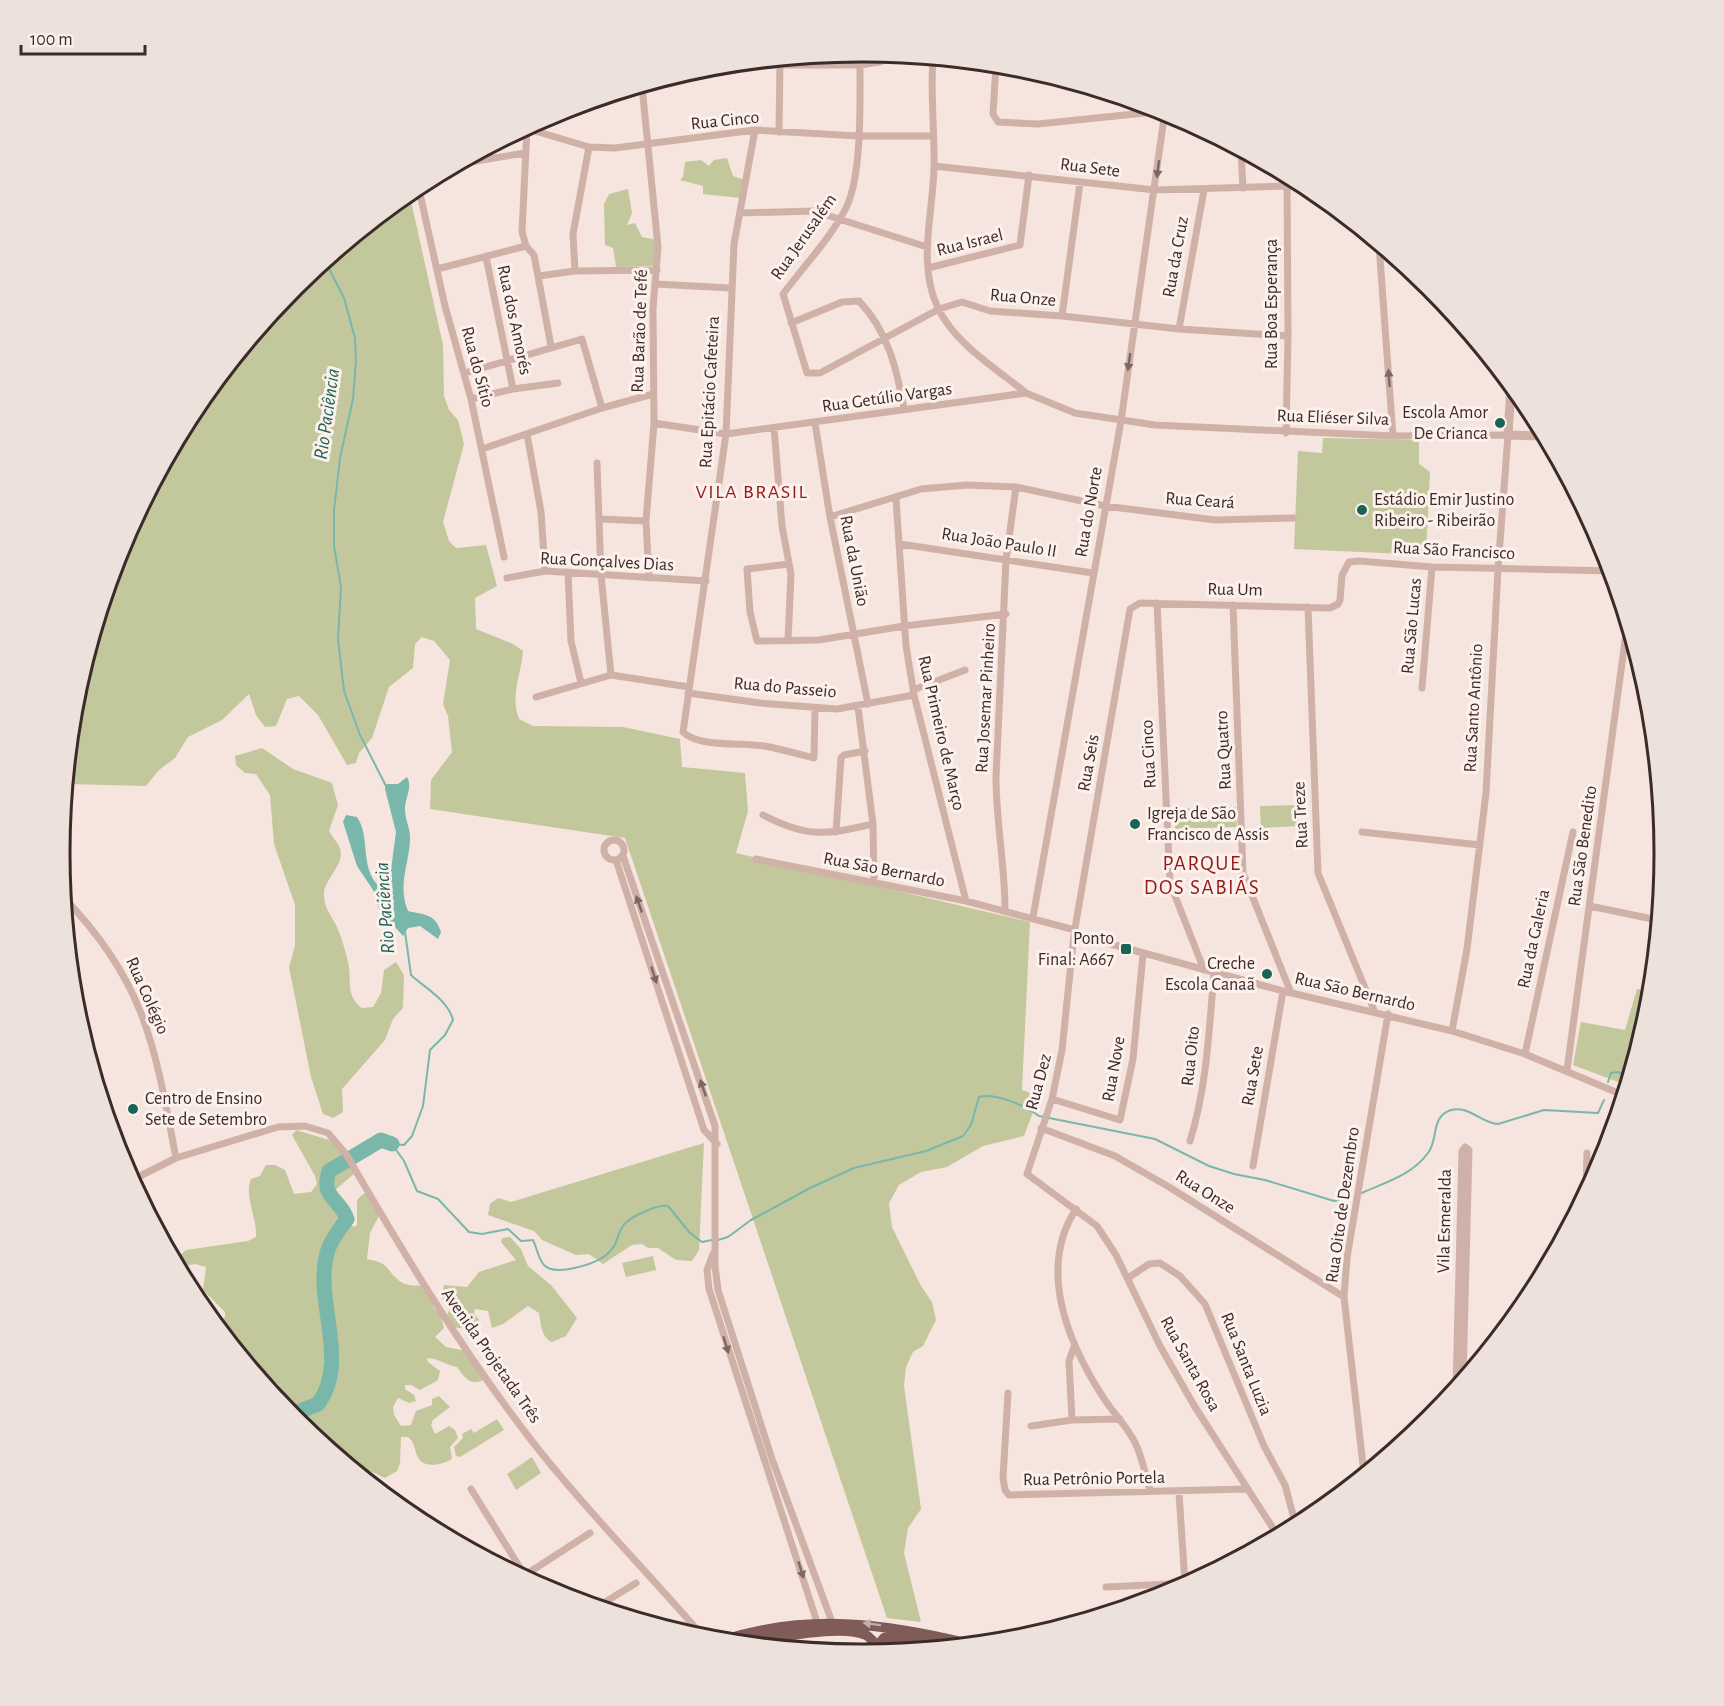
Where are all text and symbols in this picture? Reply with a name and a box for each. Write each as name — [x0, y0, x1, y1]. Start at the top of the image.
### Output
scale bar — [21, 18, 146, 56]
text: 100 m — [30, 31, 73, 49]
street label: Rua Cinco — [690, 108, 760, 134]
street label: Rua Sete — [1059, 155, 1121, 181]
one-way arrow — [1153, 159, 1162, 178]
street label: Rua Jerusalém — [768, 191, 840, 283]
street label: Rua da Cruz — [1160, 215, 1192, 299]
street label: Rua Israel — [935, 226, 1005, 260]
street label: Rua Boa Esperança — [1263, 239, 1281, 369]
street label: Rua dos Amorés — [494, 263, 534, 377]
street label: Rua Barão de Tefé — [629, 269, 651, 393]
street label: Rua Onze — [989, 286, 1057, 310]
street label: Rua Epitácio Cafeteira — [697, 315, 723, 469]
street label: Rua do Sítio — [458, 325, 496, 410]
one-way arrow — [1125, 352, 1134, 371]
water label: Rio Paciência — [311, 367, 343, 461]
one-way arrow — [1384, 368, 1394, 387]
street label: Rua Getúlio Vargas — [821, 380, 953, 416]
place label: Escola Amor De Crianca — [1402, 404, 1488, 443]
street label: Rua Eliéser Silva — [1276, 407, 1390, 429]
marker: Escola Amor De Crianca — [1493, 416, 1507, 430]
street label: Rua do Norte — [1072, 465, 1106, 559]
district label: VILA BRASIL — [696, 482, 808, 502]
street label: Rua Ceará — [1165, 490, 1235, 512]
place label: Estádio Emir Justino Ribeiro - Ribeirão — [1374, 491, 1515, 530]
marker: Estádio Emir Justino Ribeiro - Ribeirão — [1355, 503, 1369, 517]
street label: Rua da União — [836, 514, 872, 608]
street label: Rua João Paulo II — [940, 525, 1058, 561]
street label: Rua São Francisco — [1392, 539, 1516, 563]
street label: Rua Gonçalves Dias — [540, 549, 674, 575]
street label: Rua São Lucas — [1399, 577, 1425, 675]
street label: Rua Um — [1207, 581, 1263, 599]
street label: Rua Josemar Pinheiro — [973, 622, 999, 773]
street label: Rua Santo Antônio — [1462, 643, 1486, 773]
street label: Rua Primeiro de Março — [914, 654, 968, 812]
street label: Rua do Passeio — [733, 675, 837, 701]
street label: Rua Quatro — [1213, 710, 1235, 790]
street label: Rua Cinco — [1138, 719, 1160, 789]
street label: Rua Seis — [1075, 733, 1103, 793]
street label: Rua Treze — [1290, 781, 1312, 849]
street label: Rua São Benedito — [1566, 784, 1600, 908]
place label: Igreja de São Francisco de Assis — [1147, 805, 1269, 844]
marker: Igreja de São Francisco de Assis — [1128, 817, 1142, 831]
street label: Rua São Bernardo — [822, 849, 946, 891]
district label: PARQUE DOS SABIÁS — [1144, 853, 1260, 898]
water label: Rio Paciência — [372, 861, 398, 955]
street label: Rua da Galeria — [1515, 888, 1553, 990]
one-way arrow — [634, 895, 643, 913]
place label: Ponto Final: A667 — [1038, 930, 1114, 969]
marker: Ponto Final: A667 — [1119, 942, 1133, 956]
street label: Rua Colégio — [122, 955, 172, 1037]
place label: Creche Escola Canaã — [1165, 955, 1255, 994]
one-way arrow — [650, 966, 659, 984]
marker: Creche Escola Canaã — [1260, 967, 1274, 981]
street label: Rua São Bernardo — [1293, 969, 1417, 1015]
street label: Rua Oito — [1179, 1025, 1203, 1087]
street label: Rua Nove — [1099, 1035, 1129, 1103]
street label: Rua Sete — [1239, 1045, 1267, 1107]
street label: Rua Dez — [1023, 1052, 1055, 1112]
one-way arrow — [698, 1079, 708, 1097]
place label: Centro de Ensino Sete de Setembro — [145, 1090, 267, 1129]
marker: Centro de Ensino Sete de Setembro — [126, 1102, 140, 1116]
street label: Rua Oito de Dezembro — [1323, 1126, 1363, 1284]
street label: Rua Onze — [1172, 1167, 1238, 1217]
street label: Vila Esmeralda — [1435, 1169, 1455, 1273]
street label: Avenida Projetada Três — [438, 1285, 544, 1427]
street label: Rua Santa Luzia — [1217, 1310, 1275, 1418]
street label: Rua Santa Rosa — [1156, 1313, 1224, 1415]
one-way arrow — [722, 1336, 731, 1354]
street label: Rua Petrônio Portela — [1023, 1469, 1165, 1489]
one-way arrow — [797, 1561, 806, 1579]
one-way arrow — [862, 1620, 881, 1629]

